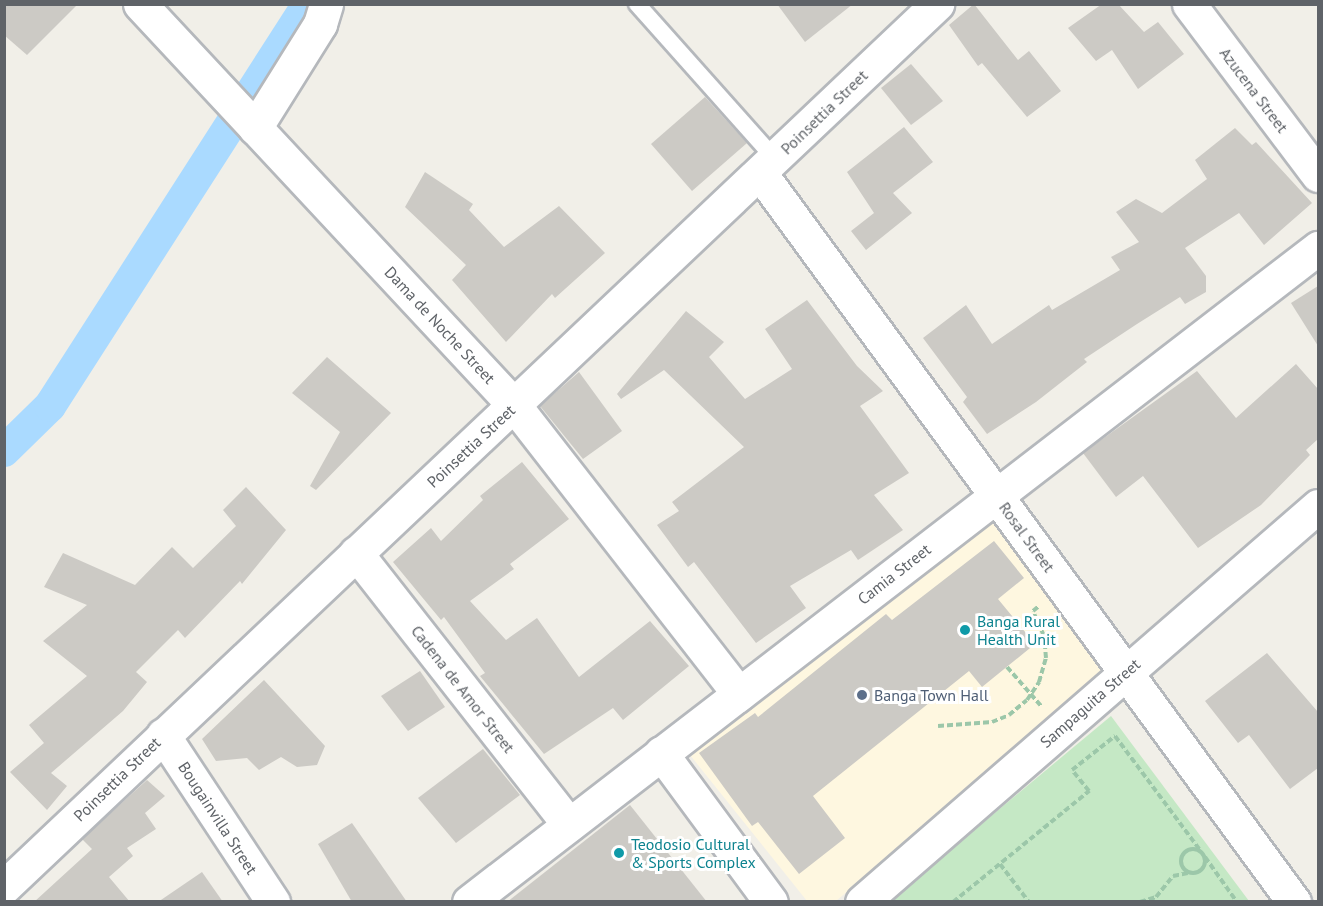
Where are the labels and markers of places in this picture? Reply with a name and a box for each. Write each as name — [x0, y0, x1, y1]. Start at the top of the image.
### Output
place label: Banga Rural Health Unit — [977, 611, 1060, 649]
marker: Banga Rural Health Unit — [958, 623, 972, 637]
place label: Banga Town Hall — [874, 685, 989, 705]
marker: Banga Town Hall — [855, 688, 869, 702]
place label: Teodosio Cultural & Sports Complex — [631, 834, 756, 872]
marker: Teodosio Cultural & Sports Complex — [612, 846, 626, 860]

